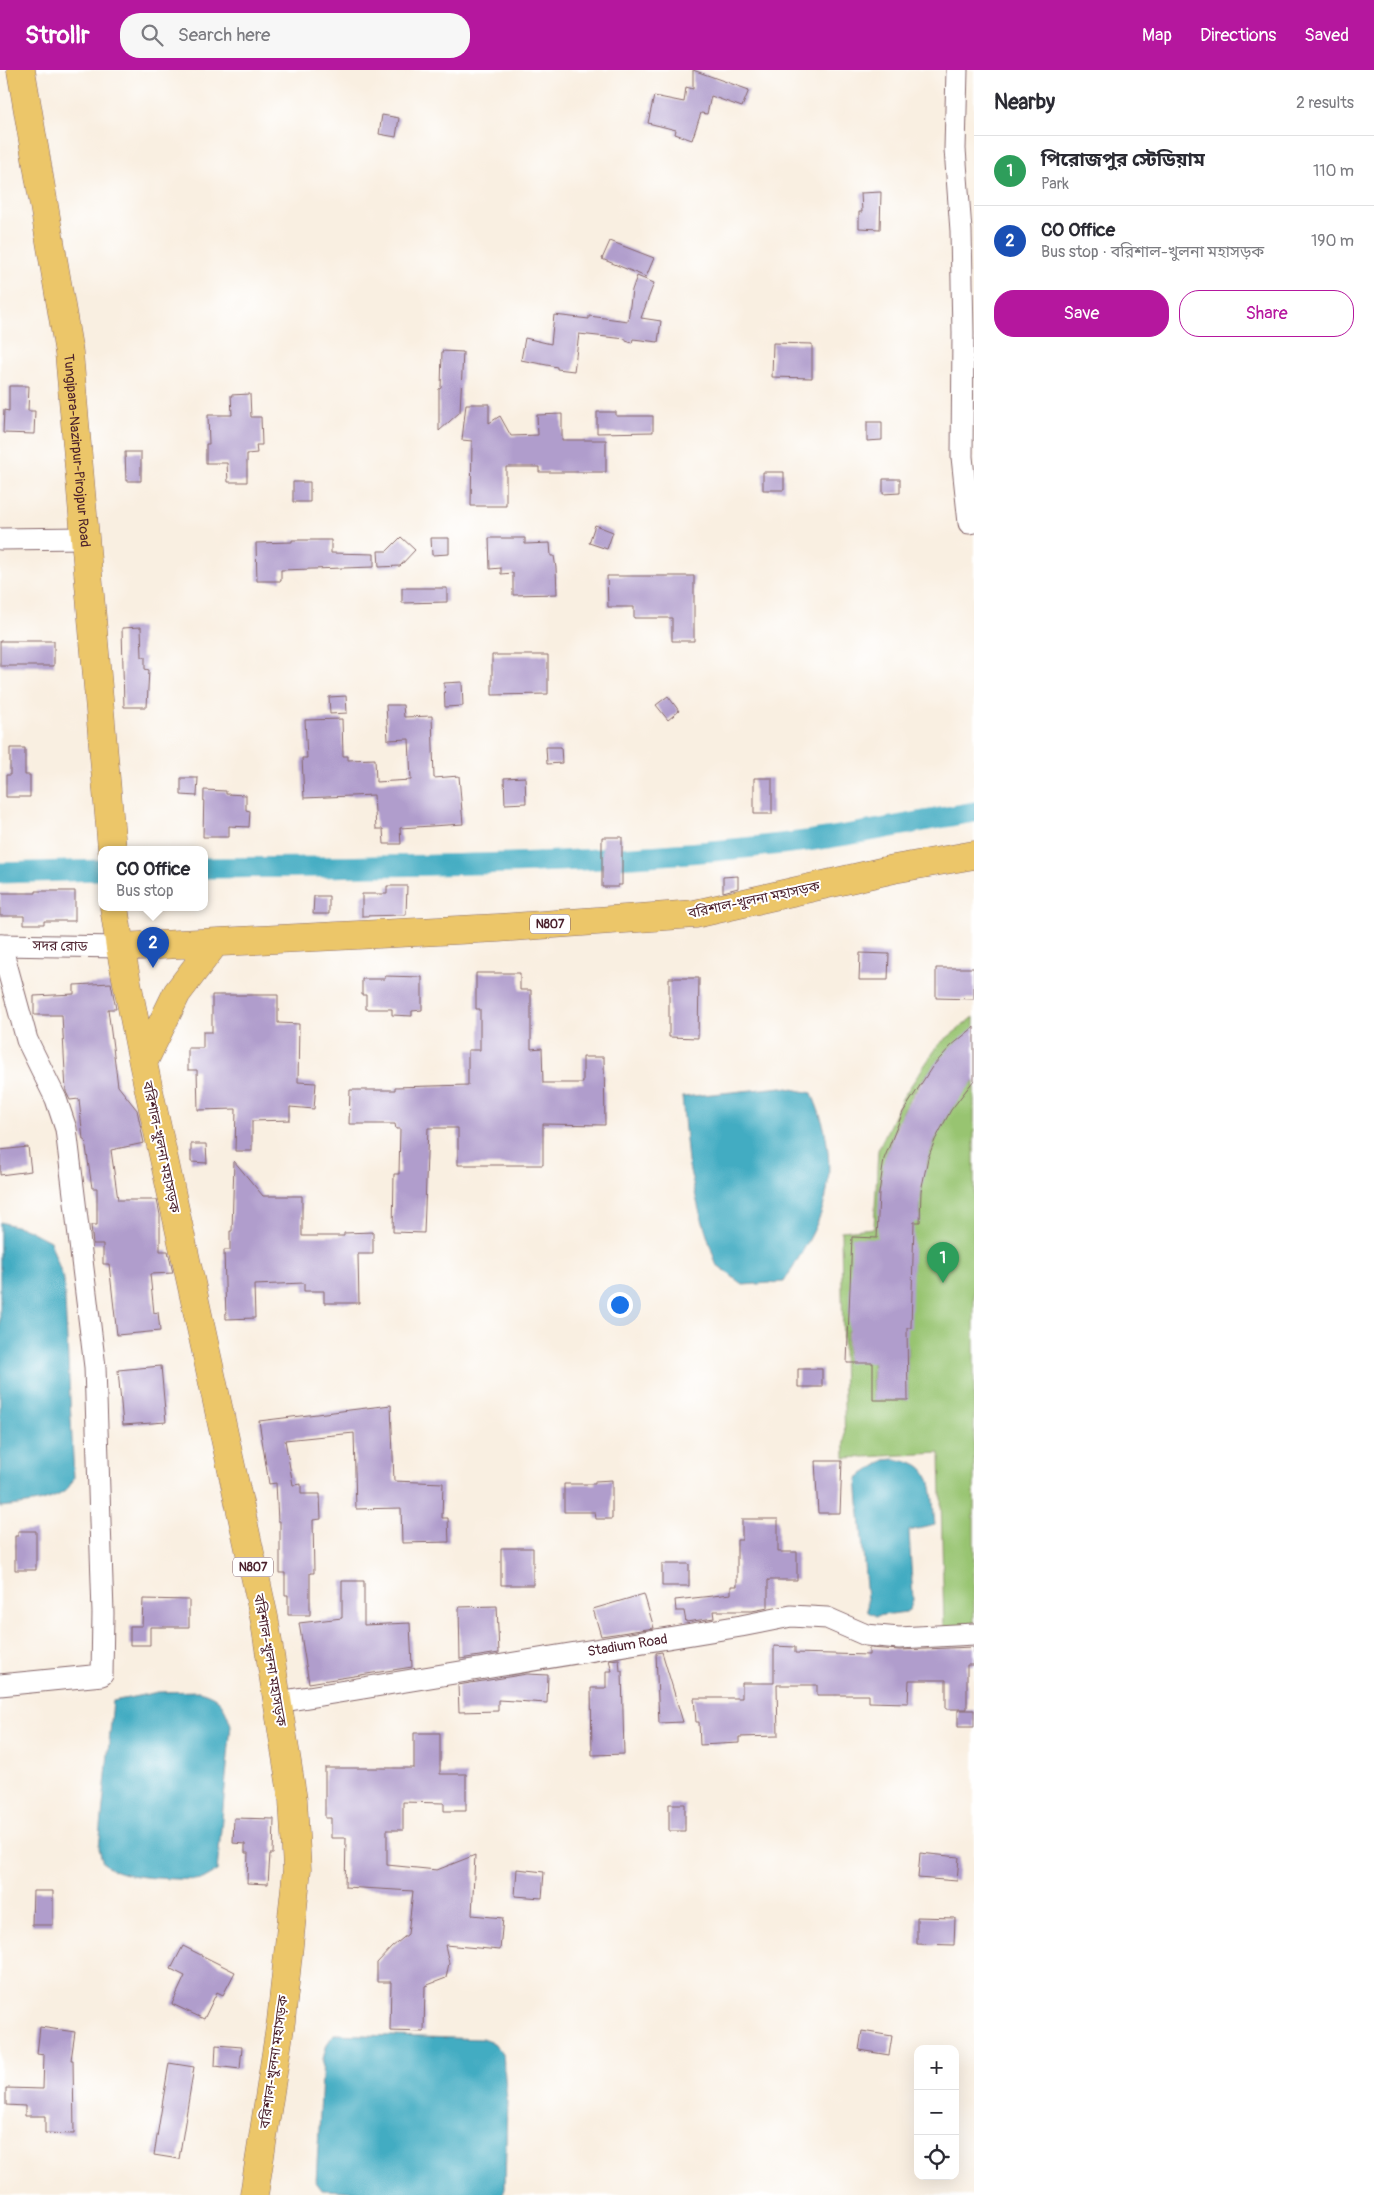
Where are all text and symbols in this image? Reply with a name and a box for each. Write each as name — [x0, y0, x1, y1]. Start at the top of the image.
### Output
search box — [120, 13, 470, 58]
text: Strollr — [25, 21, 90, 50]
icon: search — [138, 21, 166, 49]
text: Search here — [178, 23, 270, 47]
text: Map — [1142, 24, 1172, 47]
text: Directions — [1200, 24, 1276, 47]
text: Saved — [1304, 24, 1349, 47]
text: Nearby — [994, 89, 1055, 116]
text: 2 results — [1296, 93, 1354, 113]
text: পিরোজপুর স্টেডিয়াম — [1041, 148, 1205, 172]
text: 1 — [1007, 161, 1013, 181]
text: 110 m — [1313, 161, 1354, 181]
text: Park — [1041, 174, 1069, 194]
text: CO Office — [1041, 218, 1115, 242]
text: 2 — [1006, 231, 1014, 251]
text: 190 m — [1311, 231, 1354, 251]
text: Bus stop · বরিশাল-খুলনা মহাসড়ক — [1041, 242, 1264, 262]
button: Save — [994, 290, 1169, 337]
button: Share — [1179, 290, 1354, 337]
street label: Tungipara-Nazirpur-Pirojpur Road — [61, 353, 94, 548]
popup — [98, 846, 208, 911]
text: CO Office — [116, 857, 190, 881]
street label: বরিশাল-খুলনা মহাসড়ক — [686, 878, 822, 922]
text: Bus stop — [116, 881, 174, 901]
road number: N807 — [530, 914, 570, 934]
pin: 2 — [137, 927, 169, 968]
street label: সদর রোড — [31, 937, 89, 955]
street label: বরিশাল-খুলনা মহাসড়ক — [139, 1079, 183, 1215]
pin: 1 — [927, 1242, 959, 1283]
your location — [607, 1292, 633, 1318]
road number: N807 — [233, 1558, 273, 1576]
street label: বরিশাল-খুলনা মহাসড়ক — [250, 1591, 290, 1728]
street label: Stadium Road — [586, 1630, 669, 1660]
street label: বরিশাল-খুলনা মহাসড়ক — [256, 1994, 292, 2131]
map controls — [914, 2045, 959, 2180]
button: + — [914, 2045, 959, 2090]
button: − — [914, 2090, 959, 2135]
button: locate — [914, 2135, 959, 2180]

